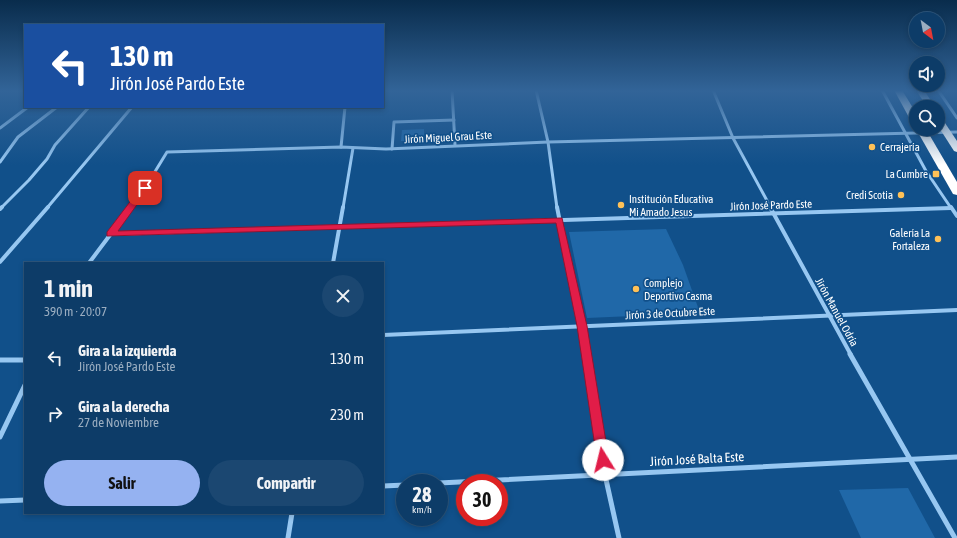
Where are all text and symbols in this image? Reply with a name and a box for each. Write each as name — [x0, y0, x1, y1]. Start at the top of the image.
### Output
north arrow — [909, 12, 945, 48]
map controls — [909, 12, 945, 136]
icon: left — [44, 40, 96, 92]
text: 130 m — [110, 40, 173, 72]
button: sound — [909, 56, 945, 92]
text: Jirón José Pardo Este — [110, 73, 245, 94]
button: search — [909, 100, 945, 136]
street label: Jirón Miguel Grau Este — [404, 129, 492, 145]
place label: Cerrajería — [880, 141, 920, 153]
marker: Cerrajería — [867, 142, 877, 152]
place label: La Cumbre — [885, 168, 928, 180]
marker: La Cumbre — [931, 169, 941, 179]
pin — [128, 171, 162, 205]
icon: arrive — [134, 177, 156, 199]
place label: Credi Scotia — [846, 189, 893, 201]
marker: Credi Scotia — [896, 190, 906, 200]
place label: Institución Educativa Mi Amado Jesus — [629, 193, 713, 218]
street label: Jirón José Pardo Este — [730, 198, 812, 212]
marker: Institución Educativa Mi Amado Jesus — [616, 200, 626, 210]
place label: Galería La Fortaleza — [889, 227, 930, 252]
marker: Galería La Fortaleza — [933, 234, 943, 244]
text: 1 min — [44, 275, 93, 302]
button: close — [322, 275, 364, 317]
street label: Jirón Manuel Odría — [813, 276, 861, 348]
place label: Complejo Deportivo Casma — [644, 277, 712, 302]
marker: Complejo Deportivo Casma — [631, 284, 641, 294]
text: 390 m · 20:07 — [44, 304, 107, 319]
street label: Jirón 3 de Octubre Este — [625, 305, 715, 321]
text: Gira a la izquierda — [78, 342, 176, 359]
icon: left — [44, 347, 66, 369]
text: 130 m — [330, 350, 364, 367]
text: Jirón José Pardo Este — [78, 359, 175, 374]
text: Gira a la derecha — [78, 398, 169, 415]
icon: right — [44, 403, 66, 425]
text: 230 m — [330, 406, 364, 423]
text: 27 de Noviembre — [78, 415, 159, 430]
position arrow — [582, 439, 624, 481]
street label: Jirón José Balta Este — [649, 449, 745, 469]
button: Salir — [44, 460, 200, 506]
button: Compartir — [208, 460, 364, 506]
speed limit sign: 30 — [456, 474, 508, 526]
text: 28 — [413, 483, 431, 506]
text: km/h — [412, 504, 432, 515]

